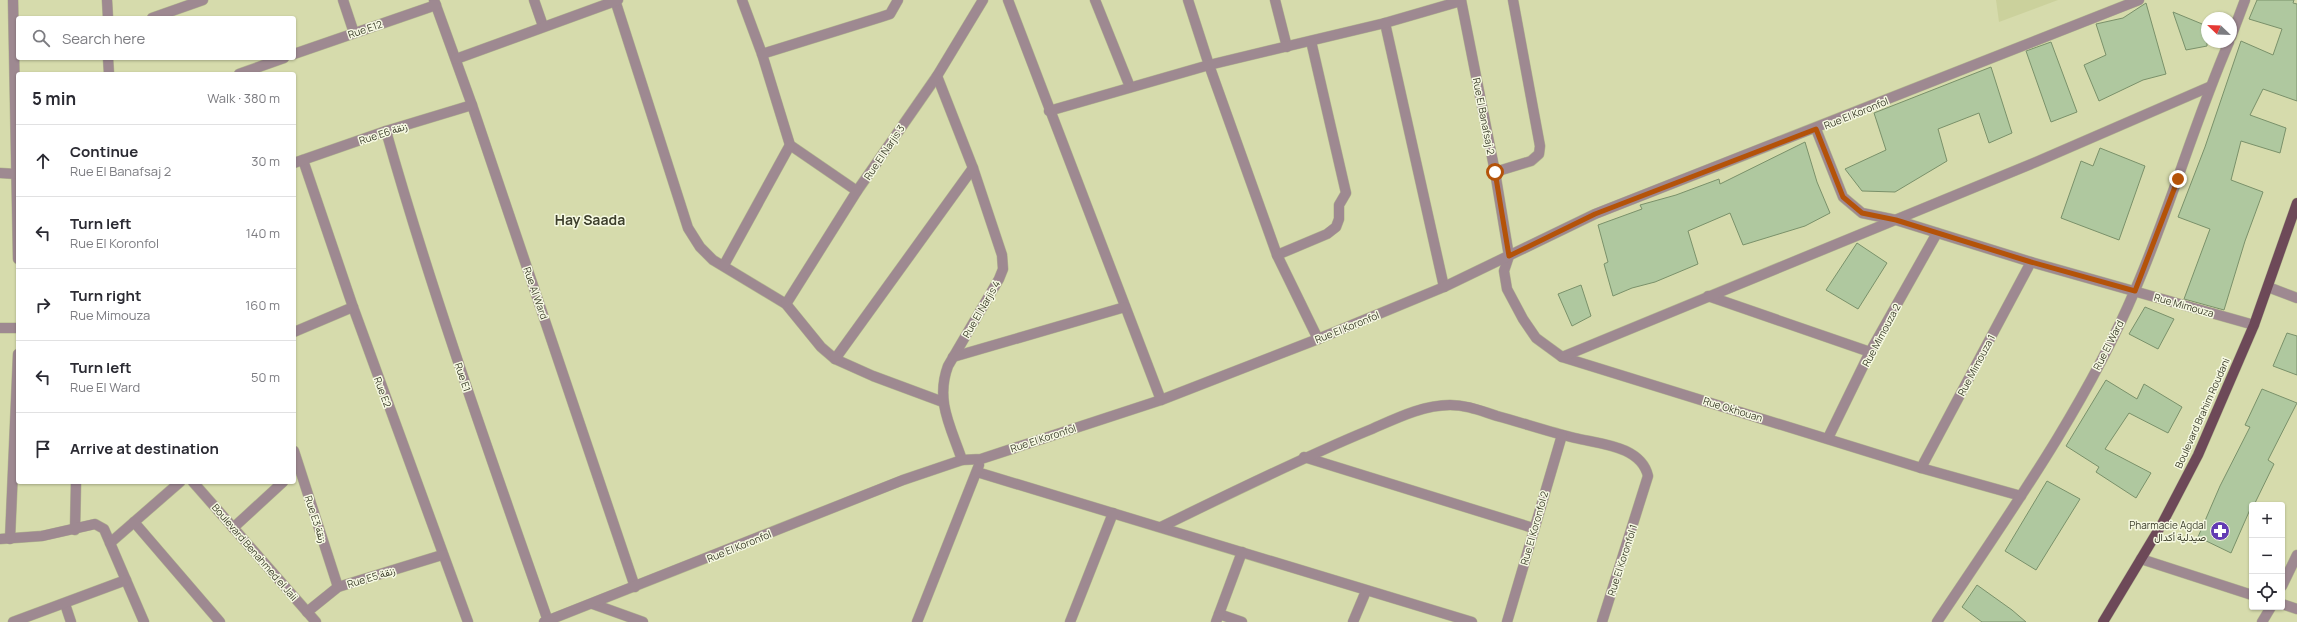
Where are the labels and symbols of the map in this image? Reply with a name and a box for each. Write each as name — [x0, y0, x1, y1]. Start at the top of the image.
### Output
north arrow — [2201, 12, 2237, 48]
street label: Rue E12 — [346, 17, 384, 41]
street label: Rue El Banafsaj 2 — [1470, 76, 1498, 156]
street label: Rue El Koronfol — [1822, 94, 1890, 132]
street label: Rue E6 زنقة — [357, 119, 409, 147]
street label: Rue El Narjis 3 — [860, 122, 908, 182]
route start — [1486, 163, 1504, 181]
route end — [2169, 170, 2187, 188]
district label: Hay Saada — [555, 210, 625, 229]
street label: Rue Al Ward — [520, 265, 552, 321]
street label: Rue El Narjis 4 — [959, 278, 1003, 340]
street label: Rue Mimouza — [2152, 290, 2216, 320]
street label: Rue Mimouza 2 — [1859, 301, 1904, 369]
street label: Rue El Koronfol — [1313, 308, 1381, 346]
street label: Rue El Ward — [2089, 318, 2127, 372]
street label: Rue Mimouza 1 — [1954, 332, 1998, 398]
street label: Boulevard Brahim Roudani — [2171, 356, 2233, 470]
street label: Rue E1 — [452, 361, 474, 393]
street label: Rue E2 — [371, 375, 395, 409]
street label: Rue Okhouan — [1702, 393, 1765, 425]
street label: Rue El Koronfol — [1008, 421, 1078, 455]
street label: Rue El Koronfol 2 — [1517, 489, 1551, 567]
street label: Rue E3 زنقة — [302, 493, 330, 545]
street label: Boulevard Benahmed el Jaii — [209, 501, 301, 603]
place label: Pharmacie Agdal صيدلية أكدال — [2129, 518, 2206, 544]
pharmacy icon: Pharmacie Agdal صيدلية أكدال — [2209, 520, 2231, 542]
street label: Rue El Koronfol 1 — [1604, 522, 1640, 598]
street label: Rue El Koronfol — [705, 527, 773, 565]
street label: Rue E5 زنقة — [345, 563, 397, 591]

